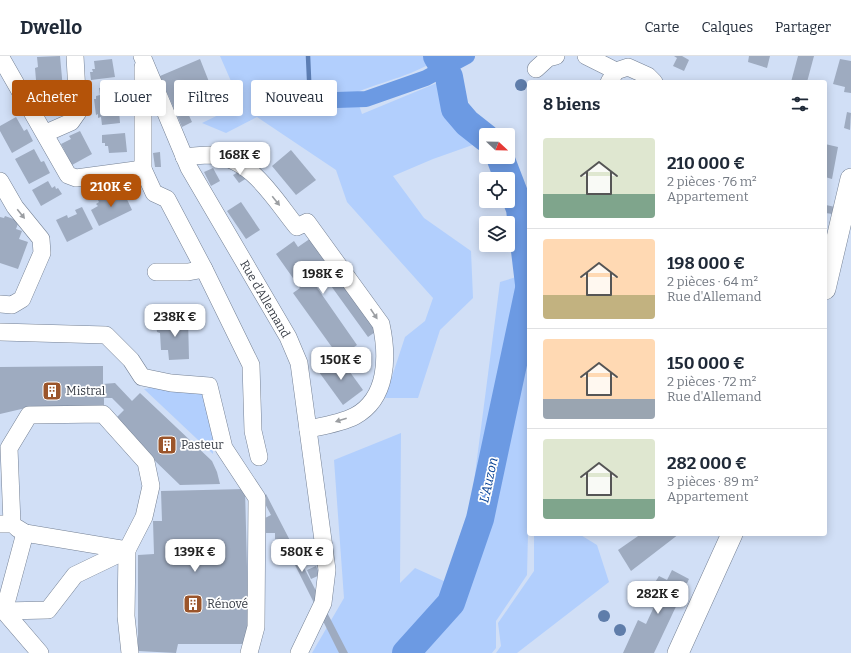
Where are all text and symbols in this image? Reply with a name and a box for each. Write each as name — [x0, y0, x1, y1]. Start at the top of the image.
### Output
text: Dwello — [20, 16, 82, 39]
text: Carte — [644, 19, 680, 36]
text: Calques — [702, 19, 753, 36]
text: Partager — [775, 19, 831, 36]
chip: Acheter — [12, 80, 92, 116]
chip: Louer — [100, 80, 166, 116]
chip: Filtres — [174, 80, 243, 116]
chip: Nouveau — [251, 80, 337, 116]
icon: filters — [789, 93, 811, 115]
text: 8 biens — [543, 94, 600, 115]
north arrow — [479, 128, 515, 164]
map controls — [479, 128, 515, 252]
pin: 168K € — [207, 142, 273, 176]
text: 168K € — [219, 147, 261, 162]
text: 210 000 € — [667, 153, 745, 174]
icon: home — [575, 154, 623, 202]
button: locate — [479, 172, 515, 208]
pin: 210K € — [78, 174, 144, 208]
text: 2 pièces · 76 m² — [667, 174, 757, 189]
text: 210K € — [90, 179, 132, 194]
text: Appartement — [667, 189, 748, 204]
one-way arrow — [272, 195, 280, 206]
one-way arrow — [17, 209, 25, 219]
button: layers — [479, 216, 515, 252]
text: 198 000 € — [667, 253, 745, 274]
icon: home — [575, 255, 623, 303]
street label: Rue d'Allemand — [237, 258, 293, 340]
pin: 198K € — [290, 261, 356, 295]
text: 198K € — [302, 266, 344, 281]
text: 2 pièces · 64 m² — [667, 274, 758, 289]
text: Rue d'Allemand — [667, 289, 761, 304]
pin: 238K € — [142, 304, 208, 338]
one-way arrow — [370, 308, 378, 319]
text: 238K € — [153, 309, 197, 324]
pin: 150K € — [308, 347, 374, 381]
text: 150K € — [320, 352, 362, 367]
text: 150 000 € — [667, 353, 745, 374]
icon: home — [575, 355, 623, 403]
text: 2 pièces · 72 m² — [667, 374, 756, 389]
building icon: Mistral — [41, 380, 63, 402]
place label: Mistral — [66, 384, 106, 398]
text: Rue d'Allemand — [667, 389, 761, 404]
one-way arrow — [335, 417, 347, 423]
building icon: Pasteur — [156, 434, 178, 456]
place label: Pasteur — [181, 438, 224, 452]
text: 282 000 € — [667, 453, 747, 474]
icon: home — [575, 455, 623, 503]
water label: L'Auzon — [476, 456, 501, 504]
text: 3 pièces · 89 m² — [667, 474, 759, 489]
text: Appartement — [667, 489, 748, 504]
pin: 139K € — [162, 539, 228, 573]
pin: 580K € — [269, 539, 335, 573]
text: 139K € — [174, 544, 216, 559]
text: 580K € — [280, 544, 324, 559]
pin: 282K € — [625, 581, 691, 615]
text: 282K € — [636, 586, 680, 601]
building icon: Rénové — [182, 593, 204, 615]
place label: Rénové — [207, 597, 248, 611]

